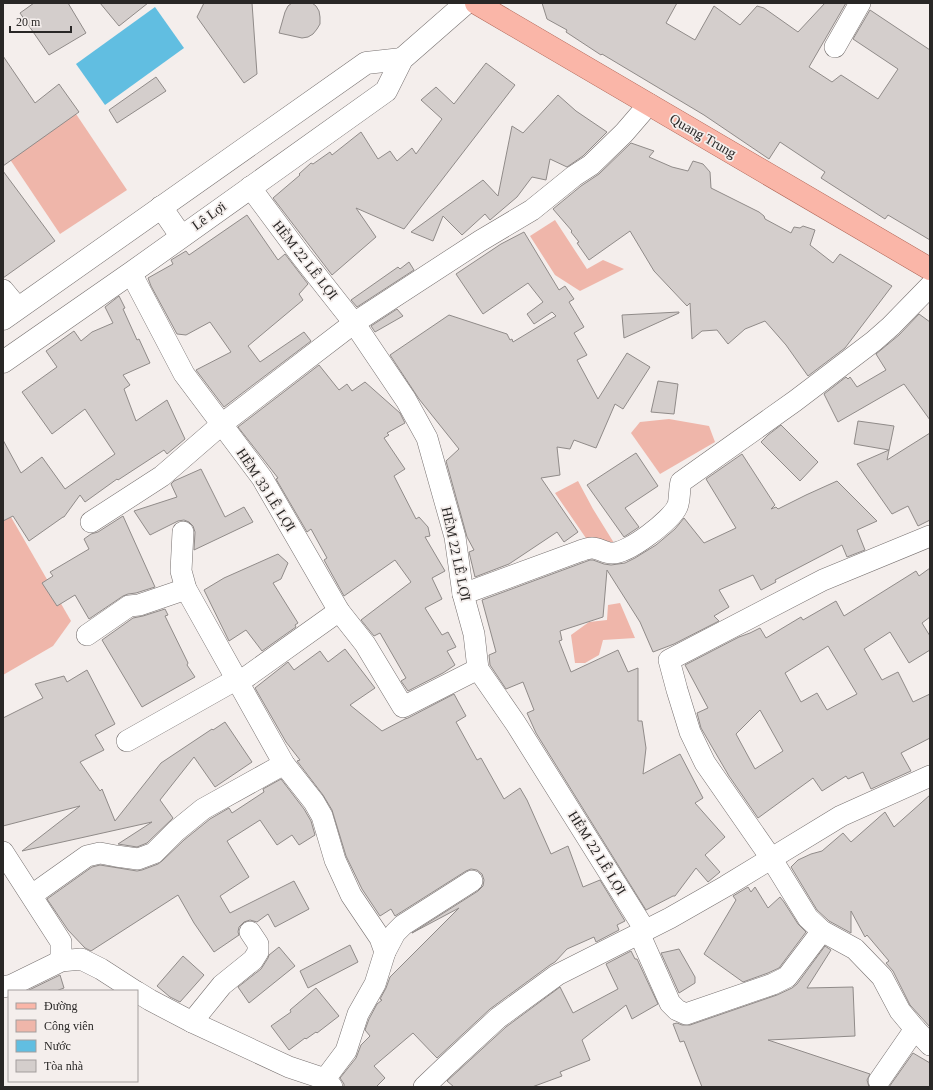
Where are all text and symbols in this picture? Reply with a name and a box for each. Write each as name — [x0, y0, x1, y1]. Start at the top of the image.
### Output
scale bar — [10, 8, 71, 34]
text: 20 m — [16, 15, 41, 29]
street label: Quang Trung — [667, 111, 739, 161]
street label: Lê Lợi — [189, 199, 229, 233]
street label: HẺM 22 LÊ LỢI — [270, 217, 341, 303]
street label: HẺM 33 LÊ LỢI — [234, 445, 299, 535]
street label: HẺM 22 LÊ LỢI — [439, 505, 474, 603]
street label: HẺM 22 LÊ LỢI — [565, 808, 630, 898]
legend — [8, 990, 138, 1082]
text: Đường — [44, 999, 78, 1013]
text: Công viên — [44, 1019, 94, 1033]
text: Nước — [44, 1039, 71, 1053]
text: Tòa nhà — [44, 1059, 84, 1073]

